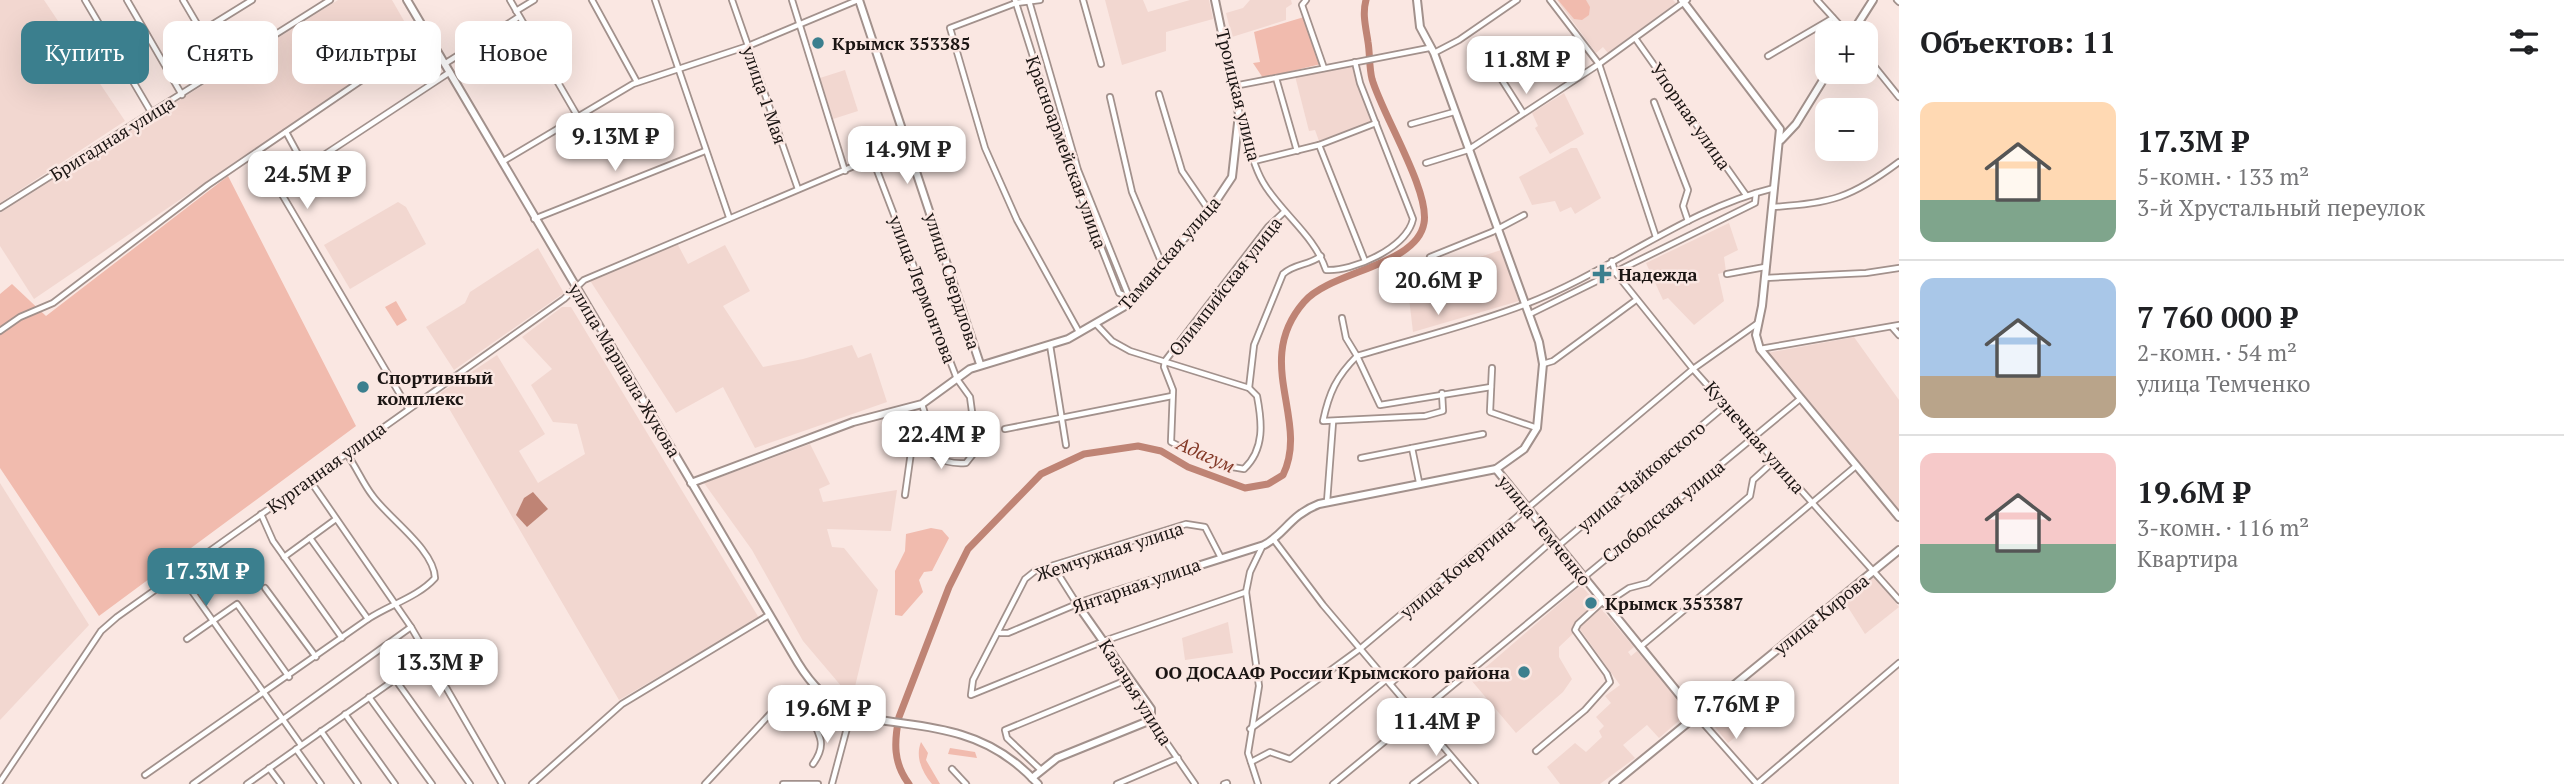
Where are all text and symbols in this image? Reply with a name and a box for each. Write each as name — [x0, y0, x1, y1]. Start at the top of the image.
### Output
chip: Купить — [21, 21, 149, 84]
chip: Снять — [163, 21, 278, 84]
chip: Фильтры — [292, 21, 441, 84]
chip: Новое — [455, 21, 572, 84]
map controls — [1815, 21, 1878, 161]
button: + — [1815, 21, 1878, 84]
text: Объектов: 11 — [1920, 22, 2116, 62]
icon: filters — [2505, 23, 2543, 61]
street label: Троицкая улица — [1211, 27, 1267, 163]
place label: Крымск 353385 — [832, 31, 970, 55]
marker: Крымск 353385 — [810, 35, 826, 51]
pin: 11.8M ₽ — [1461, 36, 1591, 96]
street label: улица 1 Мая — [737, 42, 793, 147]
text: 11.8M ₽ — [1483, 43, 1569, 74]
street label: Красноармейская улица — [1021, 52, 1113, 252]
street label: Упорная улица — [1645, 58, 1737, 174]
street label: Бригадная улица — [45, 90, 179, 186]
button: − — [1815, 98, 1878, 161]
pin: 9.13M ₽ — [550, 114, 680, 173]
text: 9.13M ₽ — [572, 120, 658, 151]
text: 17.3M ₽ — [2137, 121, 2248, 161]
pin: 14.9M ₽ — [842, 127, 972, 186]
icon: home — [1976, 130, 2060, 214]
text: 14.9M ₽ — [864, 133, 950, 164]
pin: 24.5M ₽ — [242, 152, 372, 211]
text: 24.5M ₽ — [264, 158, 350, 189]
text: 5-комн. · 133 m² — [2137, 161, 2309, 192]
street label: Таманская улица — [1113, 191, 1225, 315]
text: 3-й Хрустальный переулок — [2137, 192, 2425, 223]
street label: улица Свердлова — [919, 209, 986, 353]
street label: улица Лермонтова — [883, 211, 962, 366]
street label: Олимпийская улица — [1163, 211, 1287, 361]
pin: 20.6M ₽ — [1373, 258, 1503, 317]
place label: Надежда — [1618, 262, 1698, 286]
text: 20.6M ₽ — [1395, 264, 1481, 295]
marker: Надежда — [1592, 264, 1612, 284]
street label: улица Маршала Жукова — [563, 278, 687, 462]
text: 7 760 000 ₽ — [2137, 297, 2297, 337]
icon: home — [1976, 306, 2060, 390]
text: 2-комн. · 54 m² — [2137, 337, 2297, 368]
place label: Спортивный комплекс — [377, 365, 493, 410]
text: улица Темченко — [2137, 368, 2311, 399]
street label: Кузнечная улица — [1700, 376, 1810, 498]
marker: Спортивный комплекс — [355, 379, 371, 395]
pin: 22.4M ₽ — [876, 412, 1006, 471]
street label: улица Чайковского — [1571, 415, 1710, 537]
street label: Курганная улица — [262, 416, 390, 518]
text: 22.4M ₽ — [898, 418, 984, 449]
water label: Адагум — [1172, 430, 1239, 478]
street label: Слободская улица — [1597, 454, 1729, 568]
street label: улица Темченко — [1492, 469, 1597, 590]
text: 19.6M ₽ — [2137, 472, 2250, 512]
icon: home — [1976, 481, 2060, 565]
text: 3-комн. · 116 m² — [2137, 512, 2309, 543]
street label: улица Кочергина — [1394, 513, 1519, 624]
street label: Жемчужная улица — [1032, 516, 1186, 586]
text: Квартира — [2137, 543, 2238, 574]
pin: 17.3M ₽ — [141, 548, 271, 608]
street label: Янтарная улица — [1069, 552, 1203, 618]
text: 17.3M ₽ — [163, 555, 249, 586]
street label: улица Кирова — [1768, 568, 1873, 660]
place label: Крымск 353387 — [1605, 591, 1743, 615]
marker: Крымск 353387 — [1583, 595, 1599, 611]
street label: Казачья улица — [1094, 634, 1178, 750]
pin: 13.3M ₽ — [374, 640, 504, 699]
text: 13.3M ₽ — [396, 646, 482, 677]
place label: ОО ДОСААФ России Крымского района — [1155, 660, 1510, 684]
marker: ОО ДОСААФ России Крымского района — [1516, 664, 1532, 680]
pin: 7.76M ₽ — [1671, 682, 1801, 741]
pin: 19.6M ₽ — [762, 686, 892, 745]
text: 7.76M ₽ — [1693, 688, 1779, 719]
text: 19.6M ₽ — [784, 692, 870, 723]
pin: 11.4M ₽ — [1371, 698, 1501, 758]
text: 11.4M ₽ — [1393, 705, 1479, 736]

